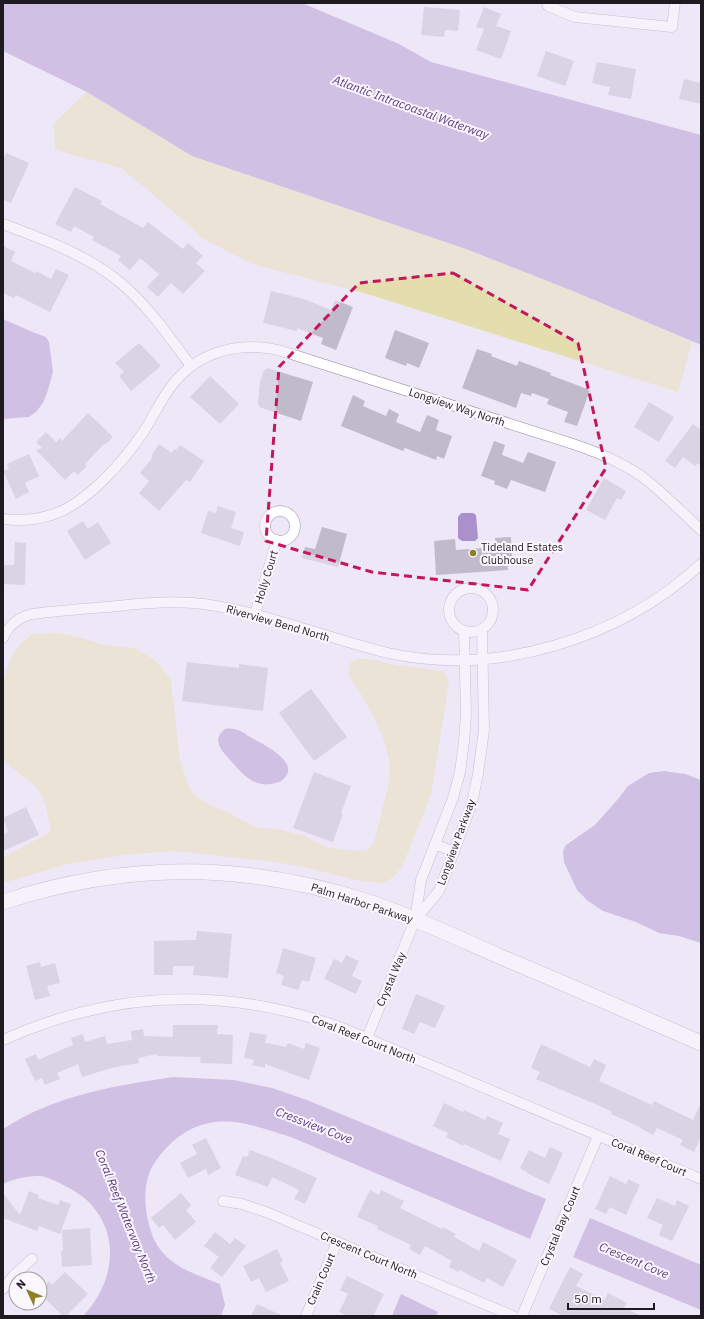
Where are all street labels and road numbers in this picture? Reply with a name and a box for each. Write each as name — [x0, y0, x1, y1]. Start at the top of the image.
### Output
street label: Longview Way North — [407, 385, 507, 429]
street label: Holly Court — [251, 549, 281, 605]
street label: Riverview Bend North — [225, 602, 331, 644]
street label: Longview Parkway — [434, 797, 478, 887]
street label: Palm Harbor Parkway — [309, 880, 415, 926]
street label: Crystal Way — [373, 949, 409, 1008]
street label: Coral Reef Court North — [310, 1012, 418, 1066]
street label: Coral Reef Court — [609, 1135, 689, 1179]
street label: Crystal Bay Court — [537, 1184, 583, 1268]
street label: Crescent Court North — [318, 1228, 420, 1282]
street label: Crain Court — [304, 1251, 338, 1307]

